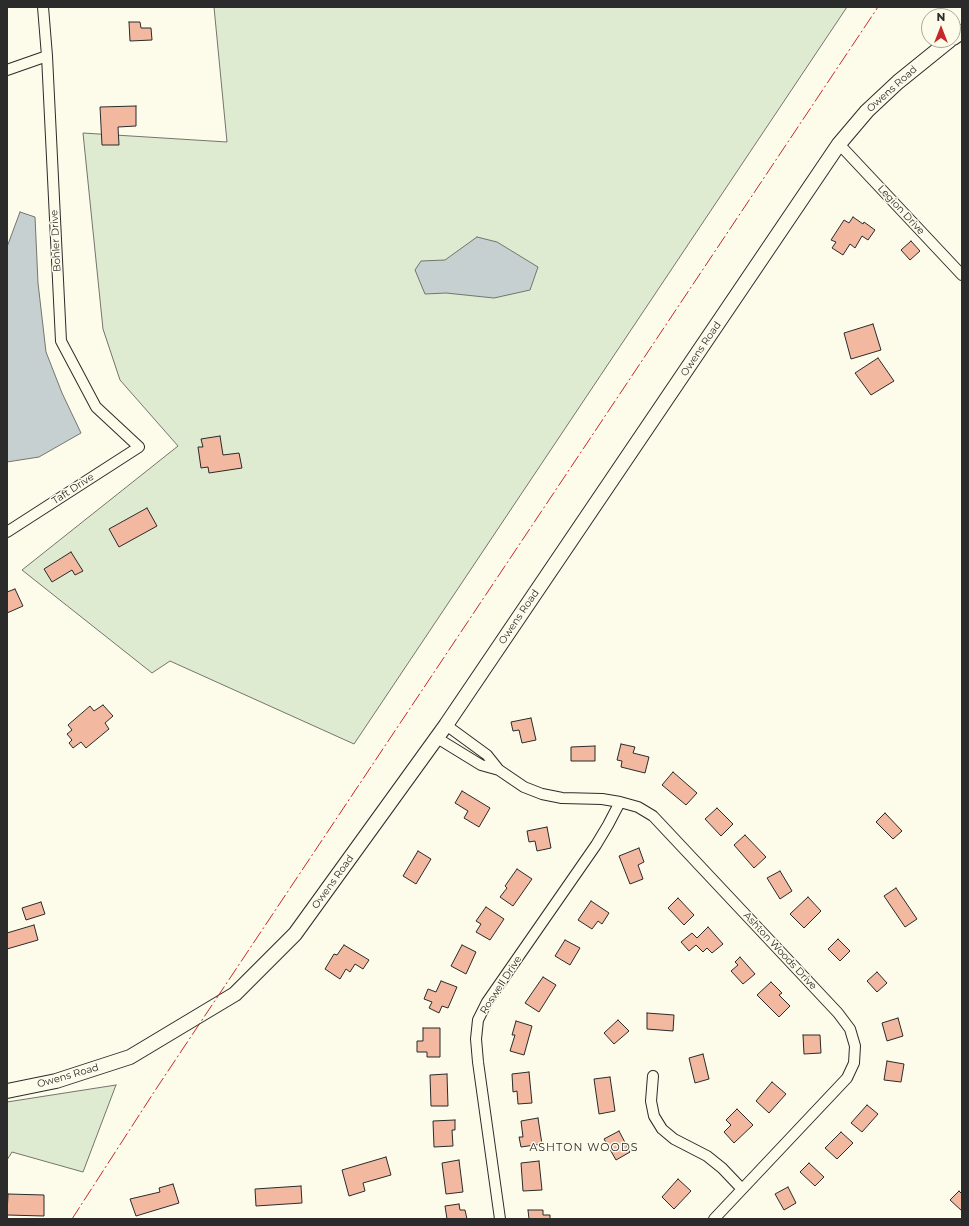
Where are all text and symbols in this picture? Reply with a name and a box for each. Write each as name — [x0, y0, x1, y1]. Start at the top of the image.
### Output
north arrow — [921, 8, 961, 48]
text: N — [937, 10, 945, 24]
street label: Owens Road — [864, 63, 920, 115]
street label: Legion Drive — [875, 183, 927, 237]
street label: Bohler Drive — [48, 210, 64, 272]
street label: Owens Road — [678, 319, 724, 379]
street label: Taft Drive — [50, 471, 96, 507]
street label: Owens Road — [496, 587, 542, 647]
street label: Owens Road — [309, 853, 357, 911]
street label: Ashton Woods Drive — [741, 910, 819, 992]
street label: Roswell Drive — [478, 954, 524, 1016]
street label: Owens Road — [36, 1061, 100, 1091]
district label: ASHTON WOODS — [529, 1141, 639, 1155]

